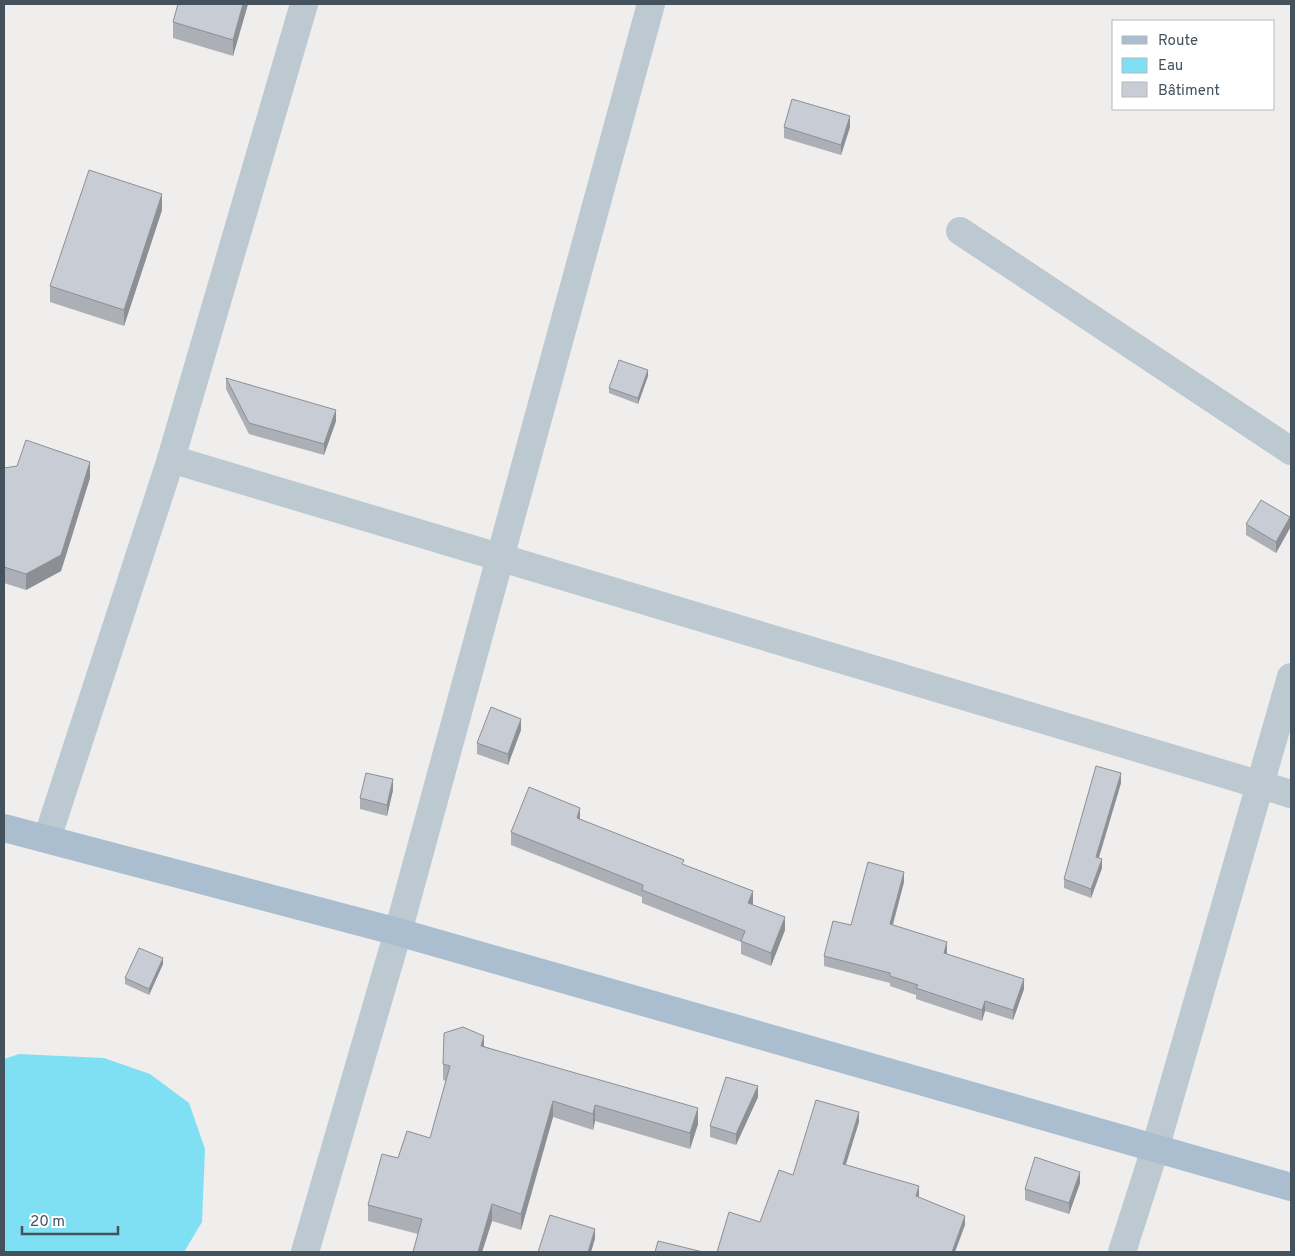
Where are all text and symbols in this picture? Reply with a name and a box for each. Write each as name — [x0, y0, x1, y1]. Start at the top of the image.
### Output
legend — [1112, 20, 1275, 110]
text: Route — [1158, 32, 1198, 51]
text: Eau — [1158, 57, 1183, 76]
text: Bâtiment — [1158, 82, 1220, 101]
scale bar — [22, 1204, 119, 1236]
text: 20 m — [30, 1213, 65, 1232]

